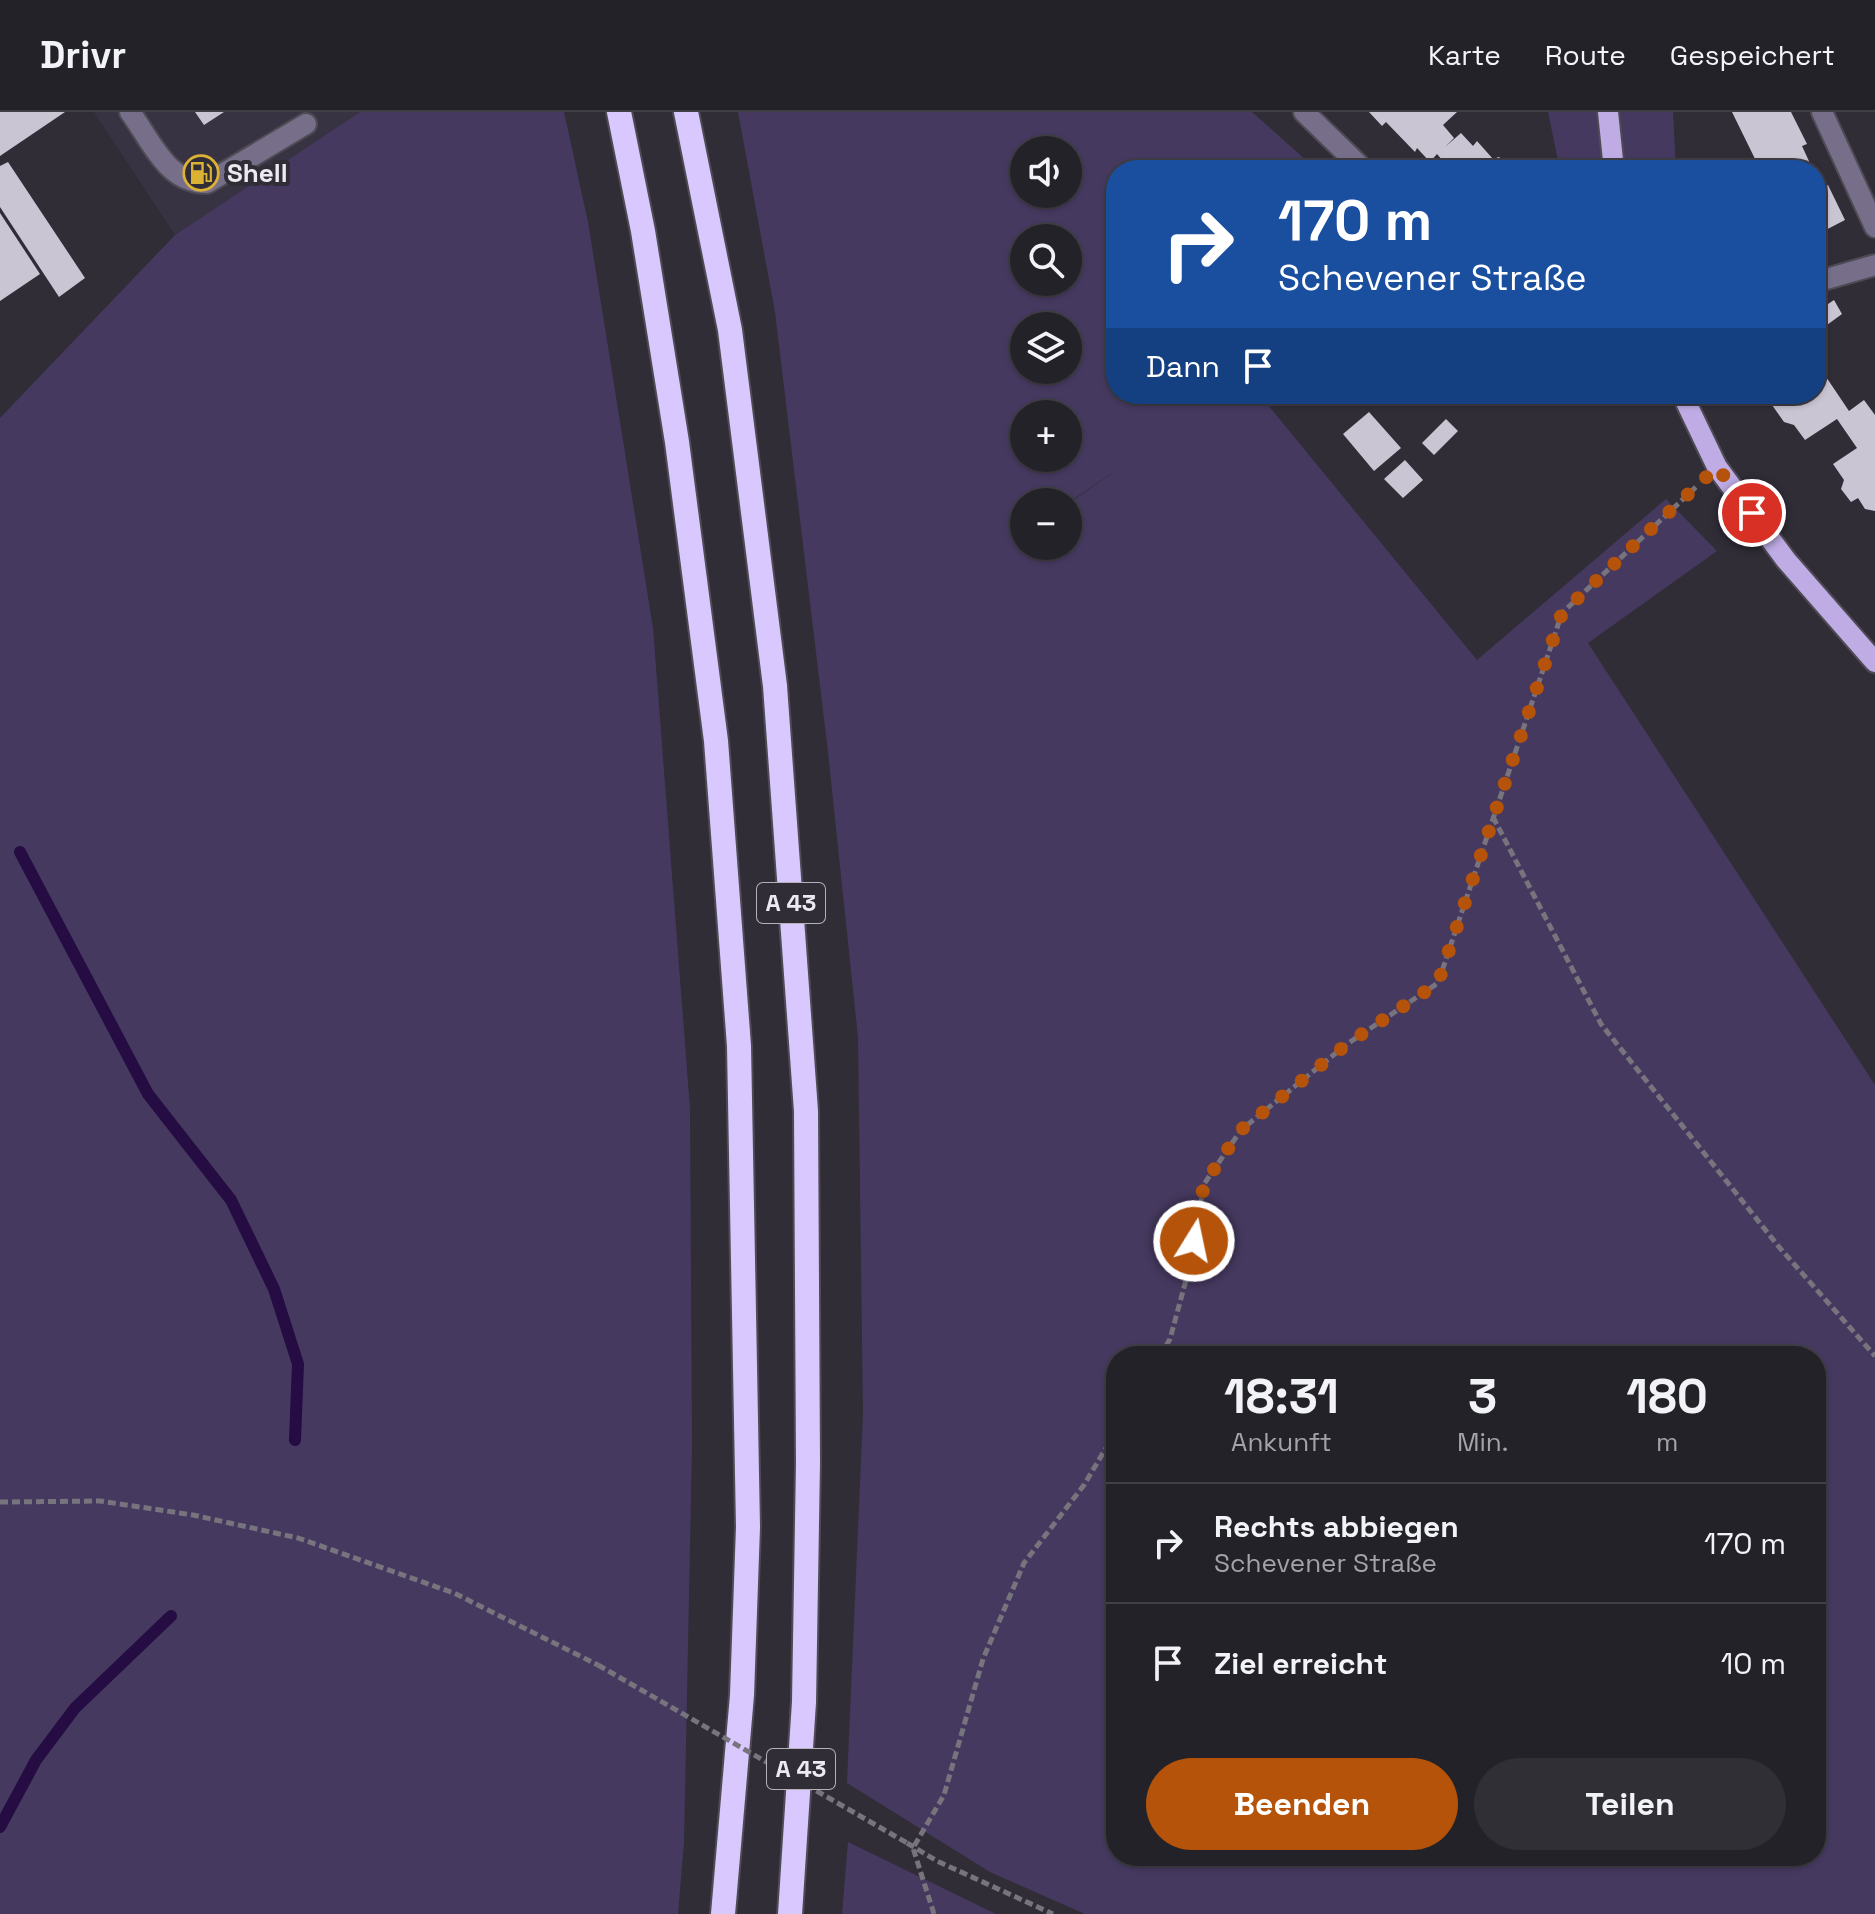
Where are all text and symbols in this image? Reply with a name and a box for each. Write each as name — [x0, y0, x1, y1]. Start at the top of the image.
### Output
text: Drivr — [40, 31, 126, 79]
text: Karte — [1428, 37, 1501, 73]
text: Route — [1545, 37, 1626, 73]
text: Gespeichert — [1670, 37, 1835, 73]
map controls — [1010, 136, 1082, 560]
button: sound — [1010, 136, 1082, 208]
fuel station icon: Shell — [182, 154, 220, 192]
place label: Shell — [227, 156, 288, 190]
text: 170 m — [1278, 185, 1432, 256]
icon: right — [1146, 192, 1250, 296]
button: search — [1010, 224, 1082, 296]
text: Schevener Straße — [1278, 255, 1587, 301]
button: layers — [1010, 312, 1082, 384]
icon: arrive — [1236, 344, 1280, 388]
text: Dann — [1146, 347, 1220, 386]
button: + — [1010, 400, 1082, 472]
pin — [1718, 479, 1786, 547]
button: − — [1010, 488, 1082, 560]
icon: arrive — [1730, 491, 1774, 535]
road number: A 43 — [757, 883, 825, 923]
position arrow — [1152, 1199, 1236, 1283]
text: 18:31 — [1224, 1366, 1339, 1427]
text: 3 — [1468, 1366, 1497, 1427]
text: 180 — [1626, 1366, 1708, 1427]
text: Ankunft — [1231, 1425, 1332, 1459]
text: Min. — [1457, 1425, 1508, 1459]
text: m — [1656, 1425, 1678, 1459]
text: Rechts abbiegen — [1214, 1507, 1459, 1546]
icon: right — [1146, 1521, 1190, 1565]
text: 170 m — [1704, 1524, 1786, 1563]
text: Schevener Straße — [1214, 1546, 1437, 1580]
icon: arrive — [1146, 1641, 1190, 1685]
text: Ziel erreicht — [1214, 1644, 1387, 1683]
text: 10 m — [1721, 1644, 1786, 1683]
road number: A 43 — [767, 1749, 835, 1789]
button: Beenden — [1146, 1758, 1458, 1850]
button: Teilen — [1474, 1758, 1786, 1850]

